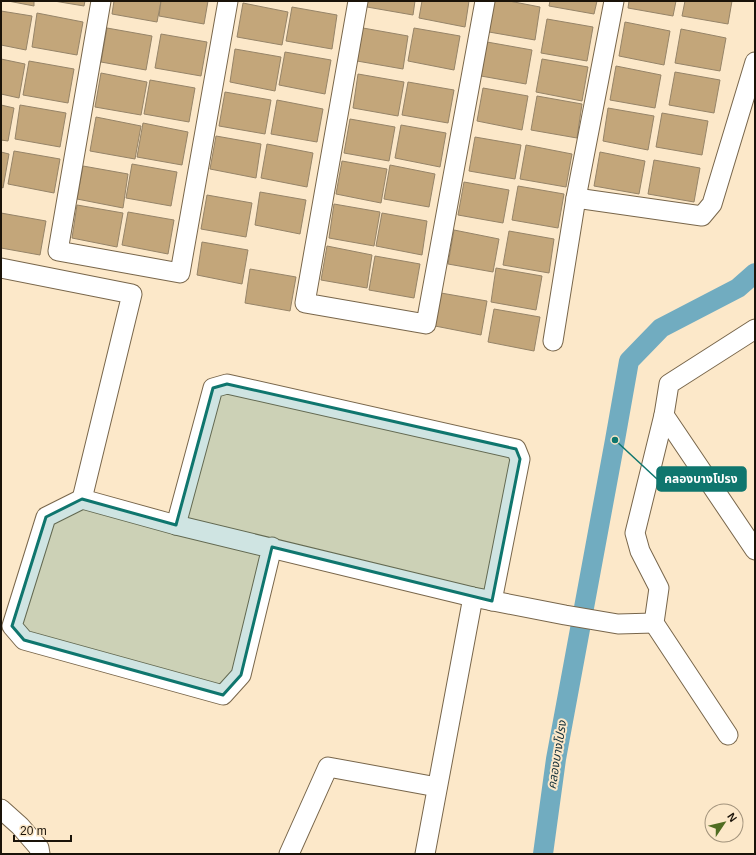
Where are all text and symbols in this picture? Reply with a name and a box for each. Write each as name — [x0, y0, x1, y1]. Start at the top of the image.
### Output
callout: คลองบางโปรง — [657, 467, 746, 491]
text: คลองบางโปรง — [664, 472, 738, 486]
water label: คลองบางโปรง — [545, 719, 569, 790]
north arrow — [704, 803, 744, 843]
text: N — [725, 811, 739, 824]
scale bar — [14, 817, 71, 843]
text: 20 m — [20, 824, 47, 838]

